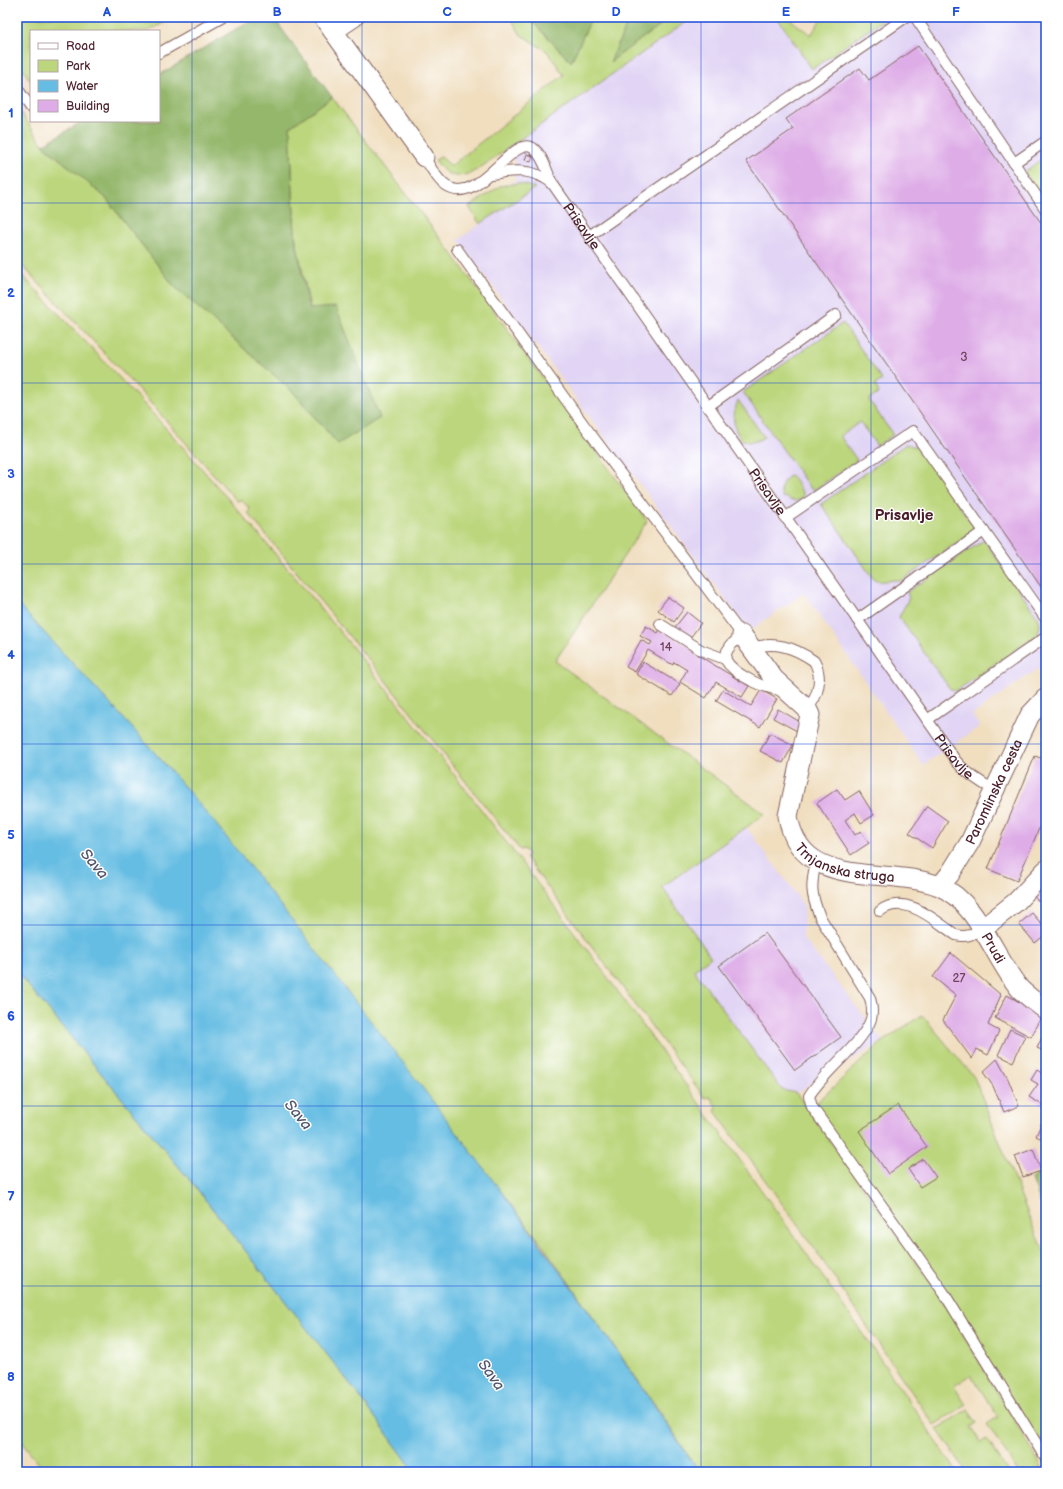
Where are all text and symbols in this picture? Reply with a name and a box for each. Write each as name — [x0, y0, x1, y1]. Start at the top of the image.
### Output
text: A — [102, 4, 111, 20]
text: B — [272, 4, 282, 20]
text: C — [442, 4, 452, 20]
text: D — [611, 4, 621, 20]
text: E — [782, 4, 791, 20]
text: F — [952, 4, 960, 20]
legend — [30, 30, 160, 122]
text: Road — [66, 39, 95, 54]
text: Park — [66, 59, 90, 74]
text: Water — [66, 79, 98, 94]
text: Building — [66, 99, 110, 114]
text: 1 — [8, 105, 14, 121]
street label: Prisavlje — [560, 199, 604, 253]
text: 2 — [7, 285, 15, 301]
house number: 3 — [960, 350, 968, 365]
street label: Prisavlje — [745, 465, 790, 518]
text: 3 — [7, 466, 15, 482]
district label: Prisavlje — [875, 506, 934, 525]
house number: 14 — [660, 640, 673, 655]
text: 4 — [7, 647, 15, 663]
street label: Prisavlje — [931, 730, 977, 783]
street label: Paromlinska cesta — [962, 736, 1026, 847]
text: 5 — [7, 827, 15, 843]
street label: Trnjanska struga — [791, 839, 895, 885]
water label: Sava — [76, 845, 112, 883]
street label: Prudi — [978, 929, 1009, 966]
house number: 27 — [953, 971, 966, 986]
text: 6 — [7, 1008, 15, 1024]
water label: Sava — [280, 1096, 316, 1134]
text: 7 — [7, 1189, 15, 1205]
water label: Sava — [473, 1356, 509, 1394]
text: 8 — [7, 1369, 15, 1385]

